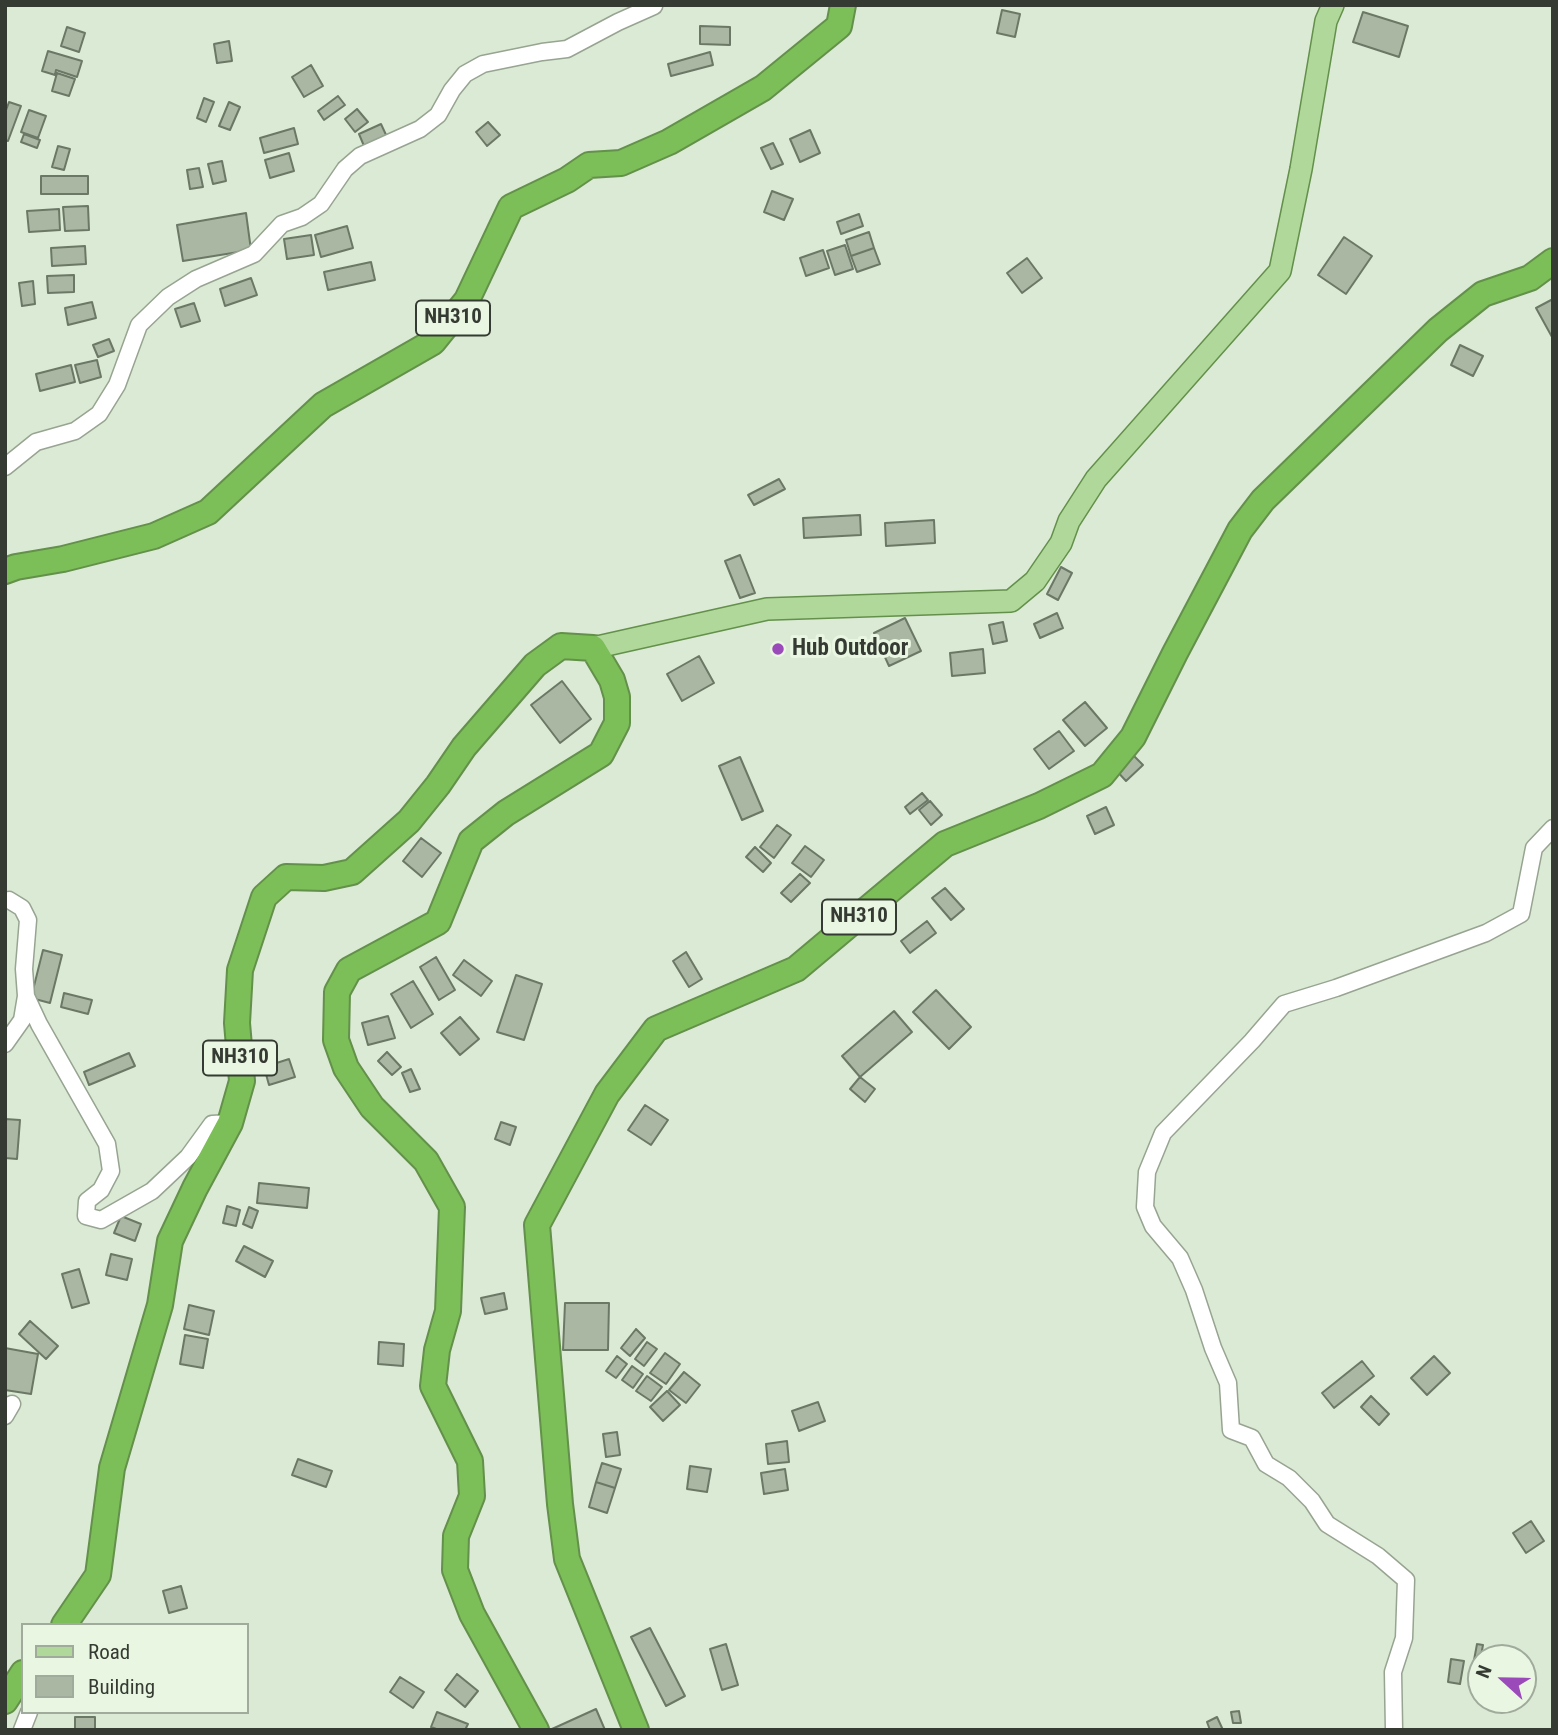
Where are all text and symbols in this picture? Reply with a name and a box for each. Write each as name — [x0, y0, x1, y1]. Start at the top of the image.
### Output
road number: NH310 — [416, 300, 490, 336]
place label: Hub Outdoor — [792, 635, 908, 663]
marker: Hub Outdoor — [770, 641, 786, 657]
road number: NH310 — [822, 900, 896, 934]
road number: NH310 — [203, 1040, 277, 1076]
legend — [21, 1623, 248, 1714]
text: Road — [88, 1640, 130, 1664]
north arrow — [1467, 1644, 1537, 1714]
text: N — [1471, 1662, 1497, 1681]
text: Building — [88, 1675, 155, 1699]

